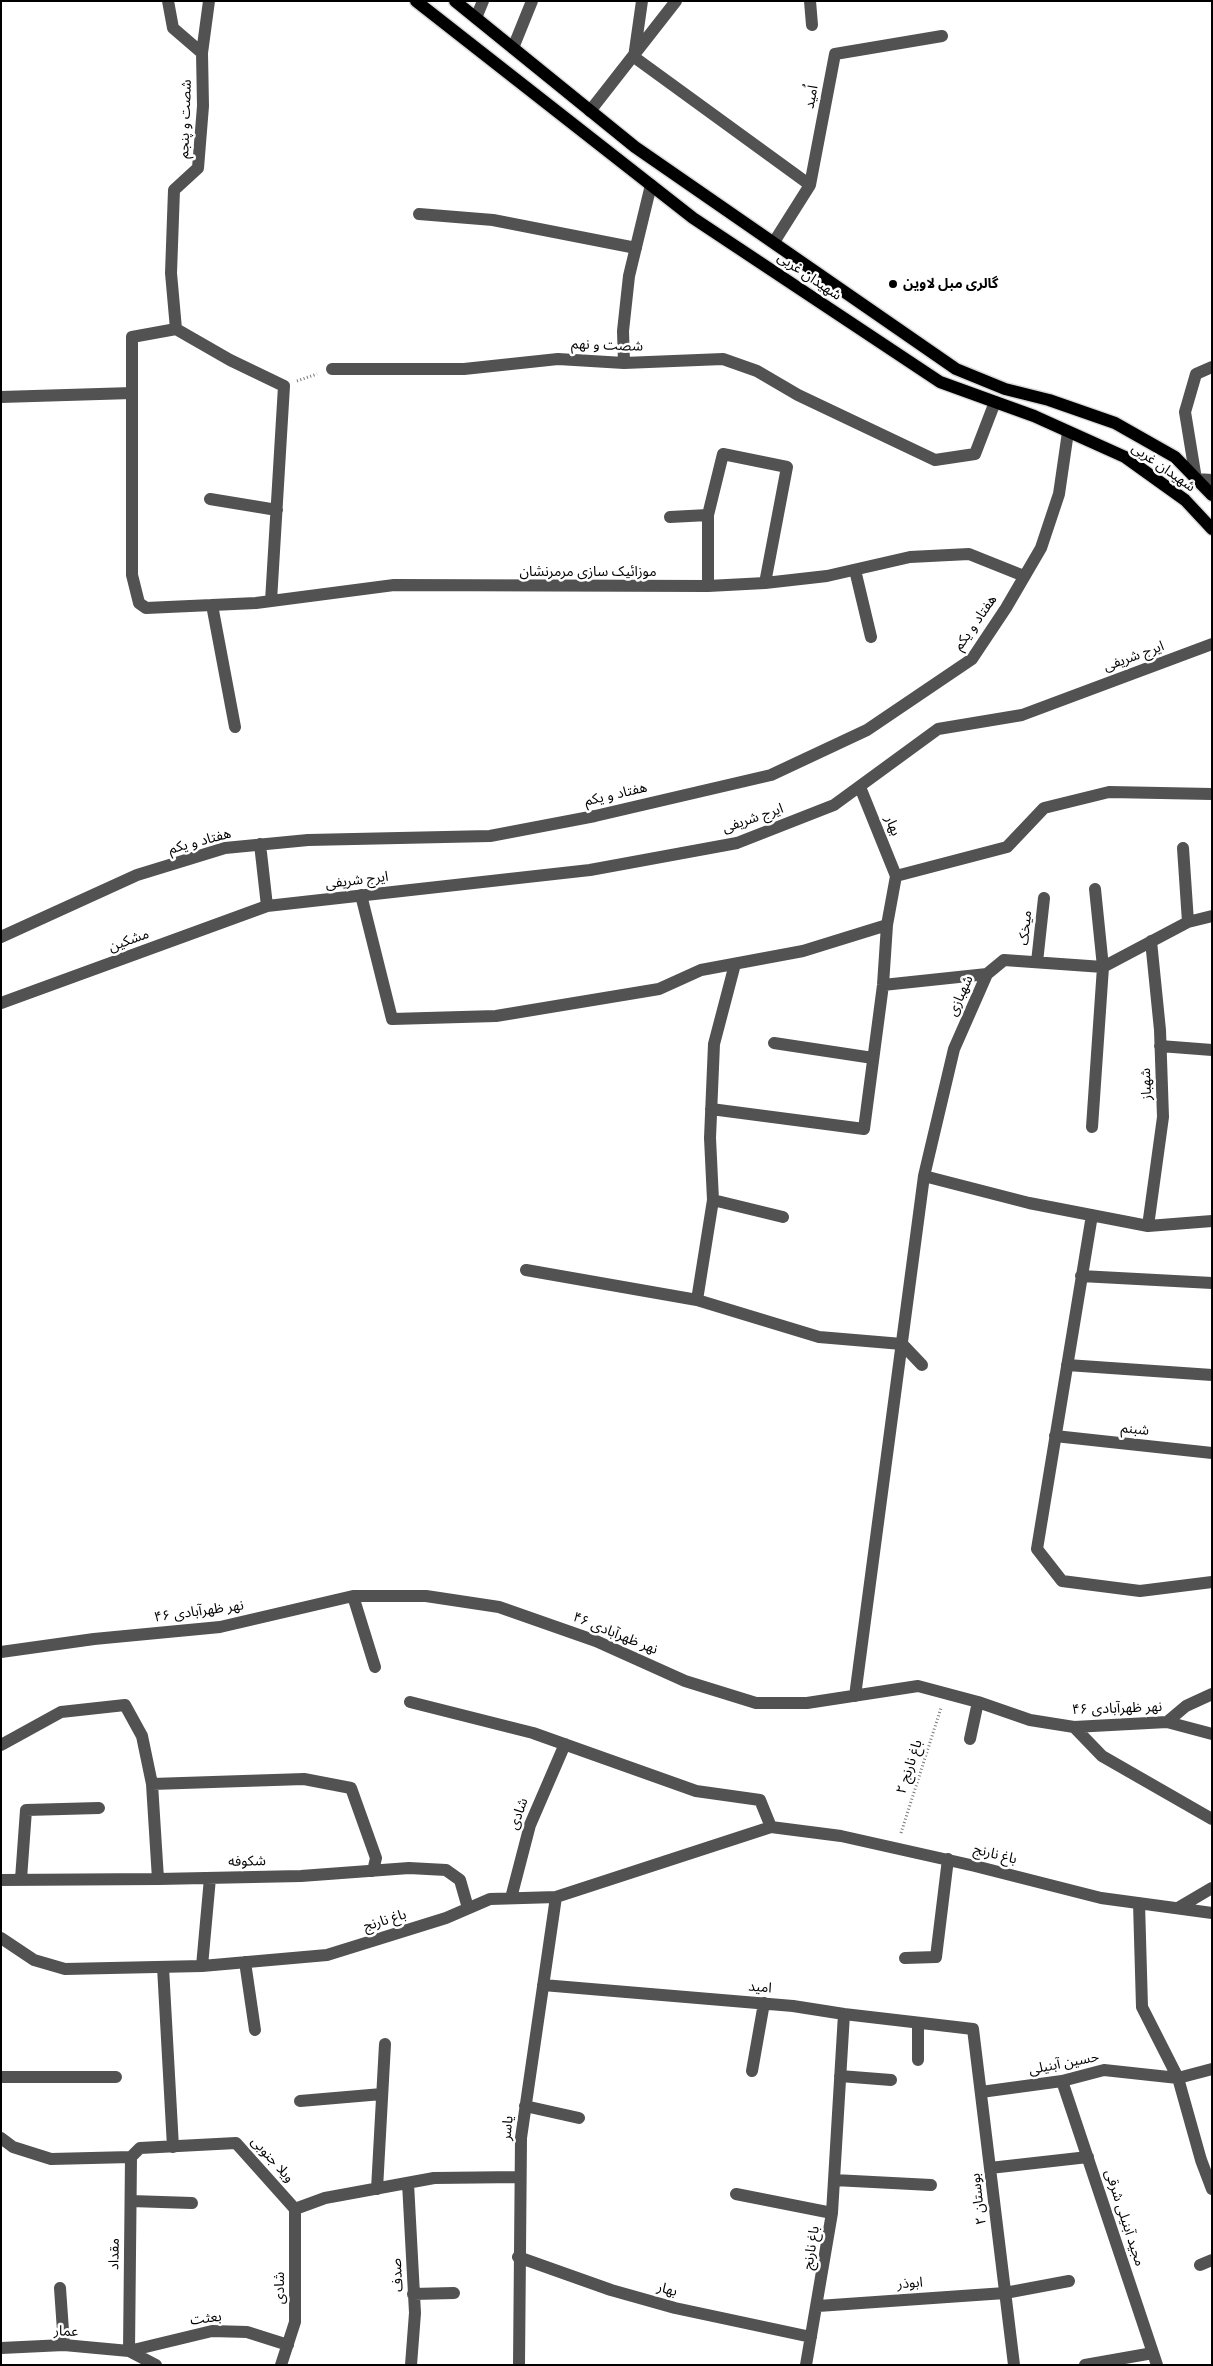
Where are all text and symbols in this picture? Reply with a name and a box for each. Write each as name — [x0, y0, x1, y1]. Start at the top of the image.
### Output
street label: شصت و پنجم — [176, 79, 196, 159]
street label: اُمید — [802, 84, 822, 110]
street label: شهیدان غربی — [774, 249, 844, 305]
place label: گالری مبل لاوین — [903, 276, 998, 292]
marker: گالری مبل لاوین — [887, 278, 899, 290]
street label: شصت و نهم — [571, 336, 643, 356]
street label: شهیدان غربی — [1128, 440, 1198, 496]
street label: موزائیک سازی مرمرنشان — [519, 564, 657, 580]
street label: هفتاد و یکم — [951, 592, 1001, 654]
street label: ایرج شریفی — [1101, 638, 1167, 676]
street label: هفتاد و یکم — [583, 780, 649, 810]
street label: ایرج شریفی — [720, 801, 786, 837]
street label: بهار — [880, 814, 904, 838]
street label: هفتاد و یکم — [167, 826, 233, 858]
street label: ایرج شریفی — [325, 869, 389, 893]
street label: میخک — [1016, 910, 1036, 946]
street label: مشکین — [106, 926, 152, 956]
street label: شهبازی — [945, 973, 977, 1019]
street label: شهباز — [1138, 1068, 1156, 1100]
street label: شبنم — [1120, 1420, 1150, 1440]
street label: نهر ظهرآبادی ۴۶ — [153, 1597, 245, 1627]
street label: نهر ظهرآبادی ۴۶ — [570, 1609, 660, 1659]
street label: نهر ظهرآبادی ۴۶ — [1072, 1699, 1162, 1719]
street label: باغ نارنج ۲ — [893, 1738, 927, 1796]
street label: شادی — [506, 1796, 532, 1832]
street label: باغ نارنج — [972, 1842, 1018, 1868]
street label: شکوفه — [228, 1853, 266, 1871]
street label: باغ نارنج — [361, 1907, 409, 1935]
street label: امید — [748, 1979, 772, 1997]
street label: حسین آبنیلی — [1028, 2049, 1100, 2079]
street label: یاسر — [498, 2115, 518, 2141]
street label: ویلا جنوبی — [247, 2133, 297, 2187]
street label: مجید آبنیلی شرقی — [1100, 2168, 1148, 2268]
street label: بوستان ۲ — [967, 2172, 991, 2226]
street label: باغ نارنج — [800, 2225, 824, 2271]
street label: مقداد — [106, 2238, 124, 2270]
street label: صدف — [389, 2258, 407, 2292]
street label: شادی — [272, 2272, 288, 2304]
street label: ابوذر — [897, 2275, 923, 2293]
street label: بهار — [655, 2279, 679, 2301]
street label: بعثت — [189, 2309, 223, 2329]
street label: عمار — [54, 2323, 78, 2341]

